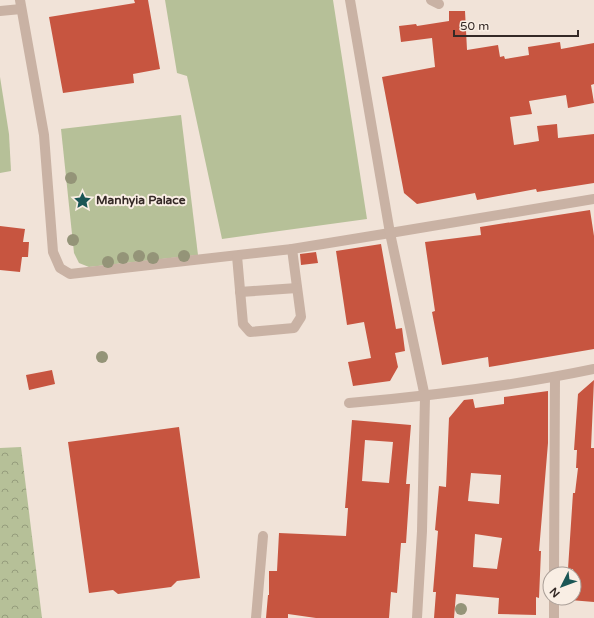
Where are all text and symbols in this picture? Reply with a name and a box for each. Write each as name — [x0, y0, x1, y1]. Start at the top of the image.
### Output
scale bar — [454, 12, 578, 38]
text: 50 m — [460, 19, 489, 33]
place icon: Manhyia Palace — [73, 190, 93, 210]
place label: Manhyia Palace — [96, 193, 186, 208]
north arrow — [542, 566, 582, 606]
text: N — [547, 585, 563, 600]

